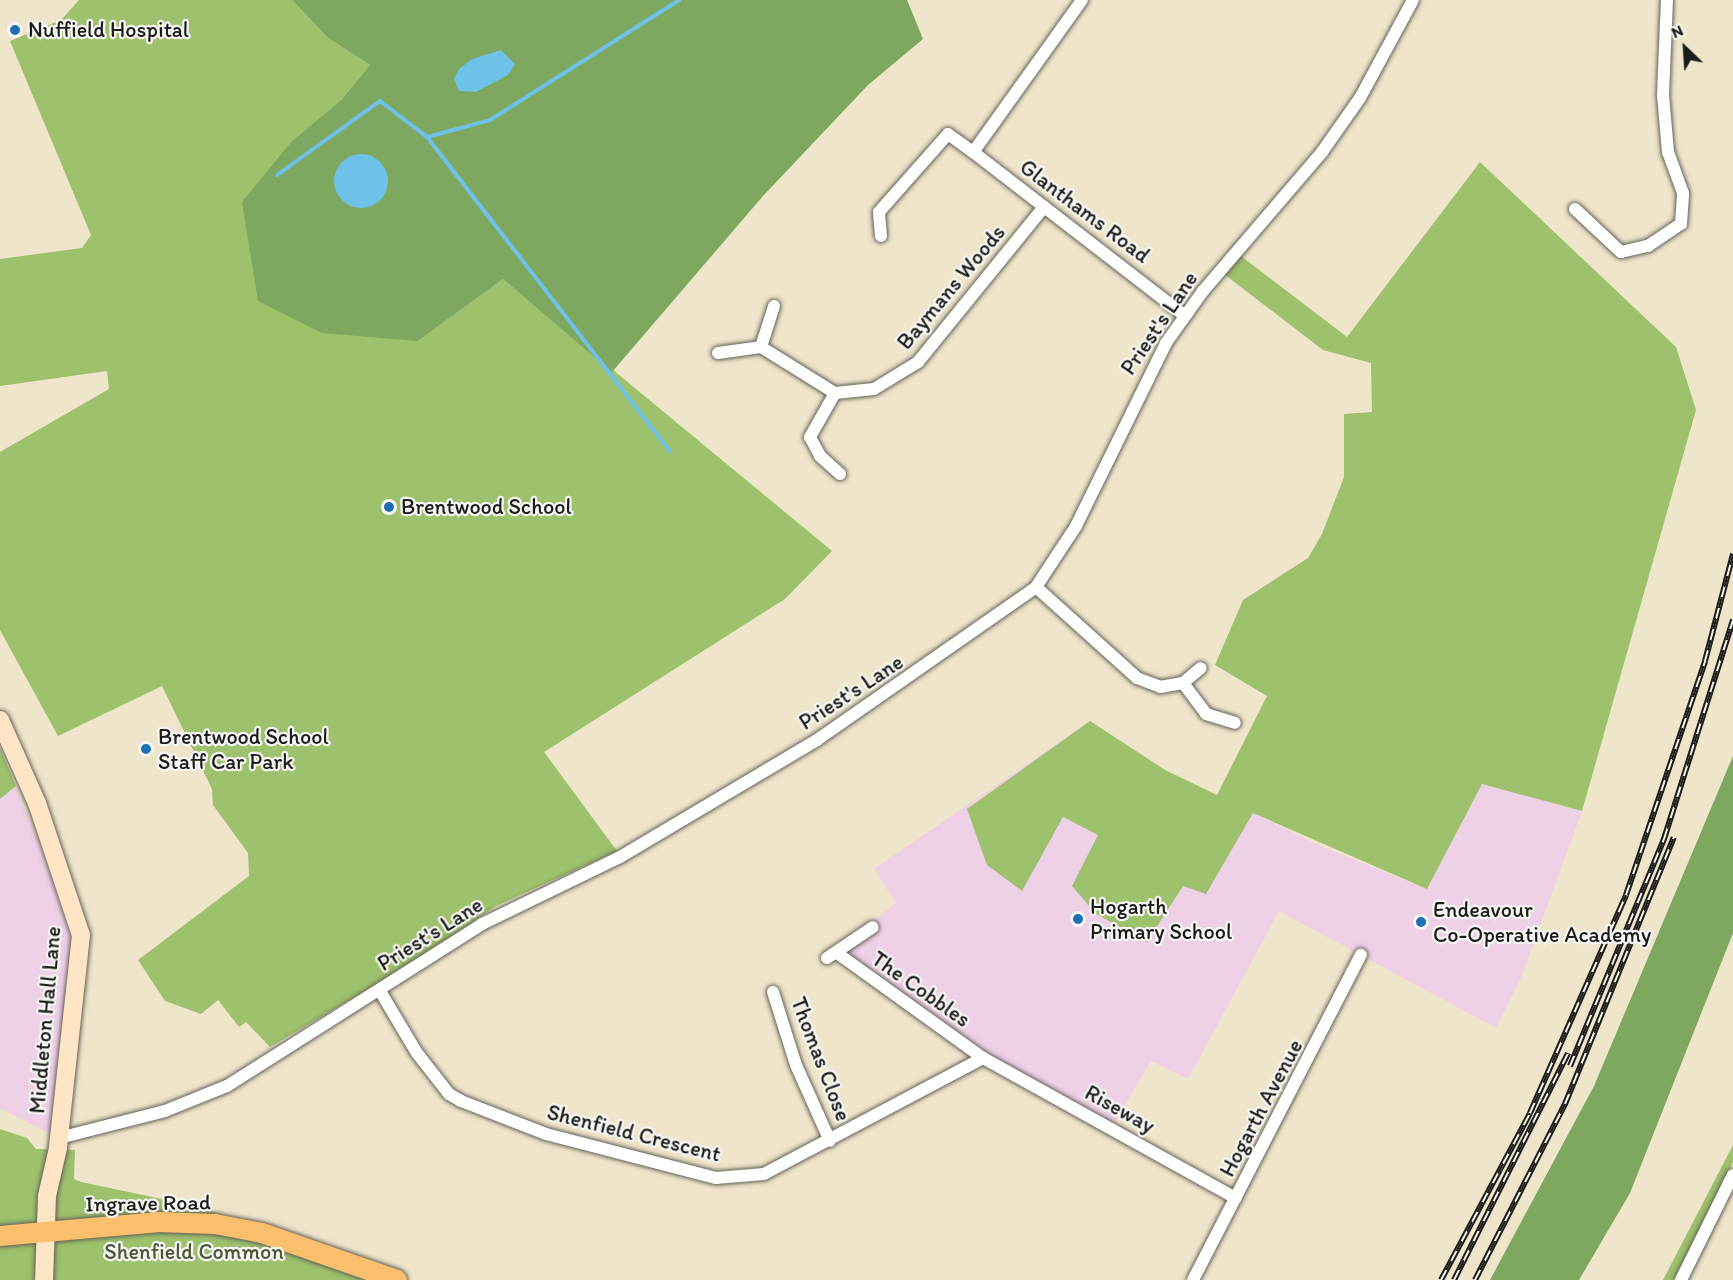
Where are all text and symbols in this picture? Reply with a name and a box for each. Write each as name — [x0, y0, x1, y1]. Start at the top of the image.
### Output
place label: Nuffield Hospital — [28, 17, 189, 43]
north arrow — [1655, 18, 1715, 78]
text: N — [1668, 20, 1686, 42]
marker: Nuffield Hospital — [6, 21, 24, 39]
street label: Glanthams Road — [1015, 154, 1155, 268]
street label: Baymans Woods — [891, 220, 1011, 354]
street label: Priest's Lane — [1115, 266, 1203, 380]
place label: Brentwood School — [401, 494, 571, 520]
marker: Brentwood School — [382, 500, 396, 514]
street label: Priest's Lane — [794, 648, 908, 736]
place label: Brentwood School Staff Car Park — [158, 723, 328, 774]
marker: Brentwood School Staff Car Park — [139, 742, 153, 756]
street label: Priest's Lane — [372, 891, 488, 977]
place label: Hogarth Primary School — [1090, 893, 1232, 944]
place label: Endeavour Co-Operative Academy — [1433, 896, 1651, 948]
marker: Hogarth Primary School — [1071, 912, 1085, 926]
marker: Endeavour Co-Operative Academy — [1414, 915, 1428, 929]
street label: Middleton Hall Lane — [24, 925, 66, 1115]
street label: The Cobbles — [867, 945, 975, 1033]
street label: Thomas Close — [785, 993, 857, 1125]
street label: Hogarth Avenue — [1214, 1035, 1308, 1181]
street label: Riseway — [1080, 1079, 1160, 1139]
street label: Shenfield Crescent — [544, 1099, 724, 1167]
street label: Ingrave Road — [85, 1189, 211, 1217]
park label: Shenfield Common — [104, 1239, 284, 1265]

